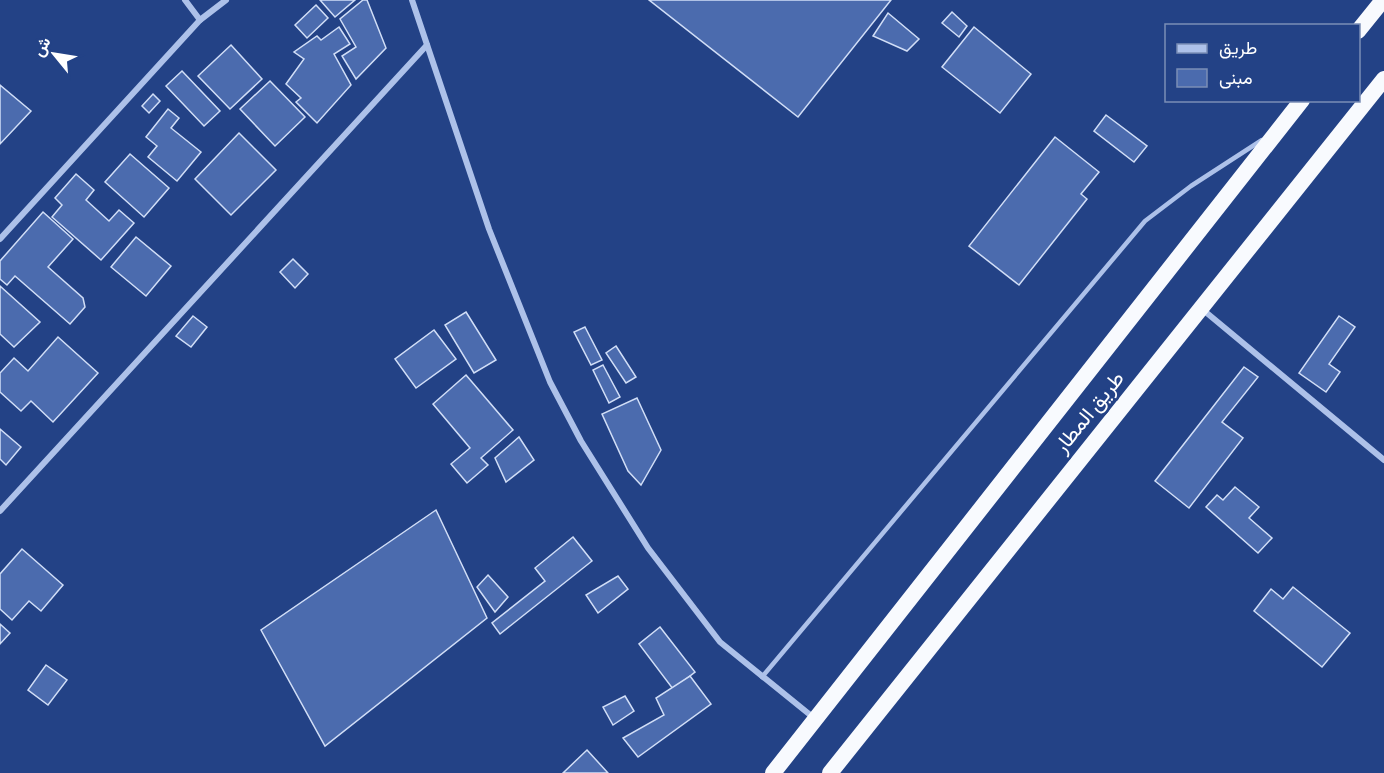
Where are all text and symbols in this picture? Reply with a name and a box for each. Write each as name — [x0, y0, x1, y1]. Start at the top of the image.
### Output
north arrow — [24, 24, 84, 84]
legend — [1165, 24, 1360, 102]
text: ش — [30, 35, 54, 60]
text: طريق — [1219, 40, 1257, 59]
text: مبنى — [1219, 70, 1253, 89]
street label: طريق المطار — [1050, 368, 1130, 459]

